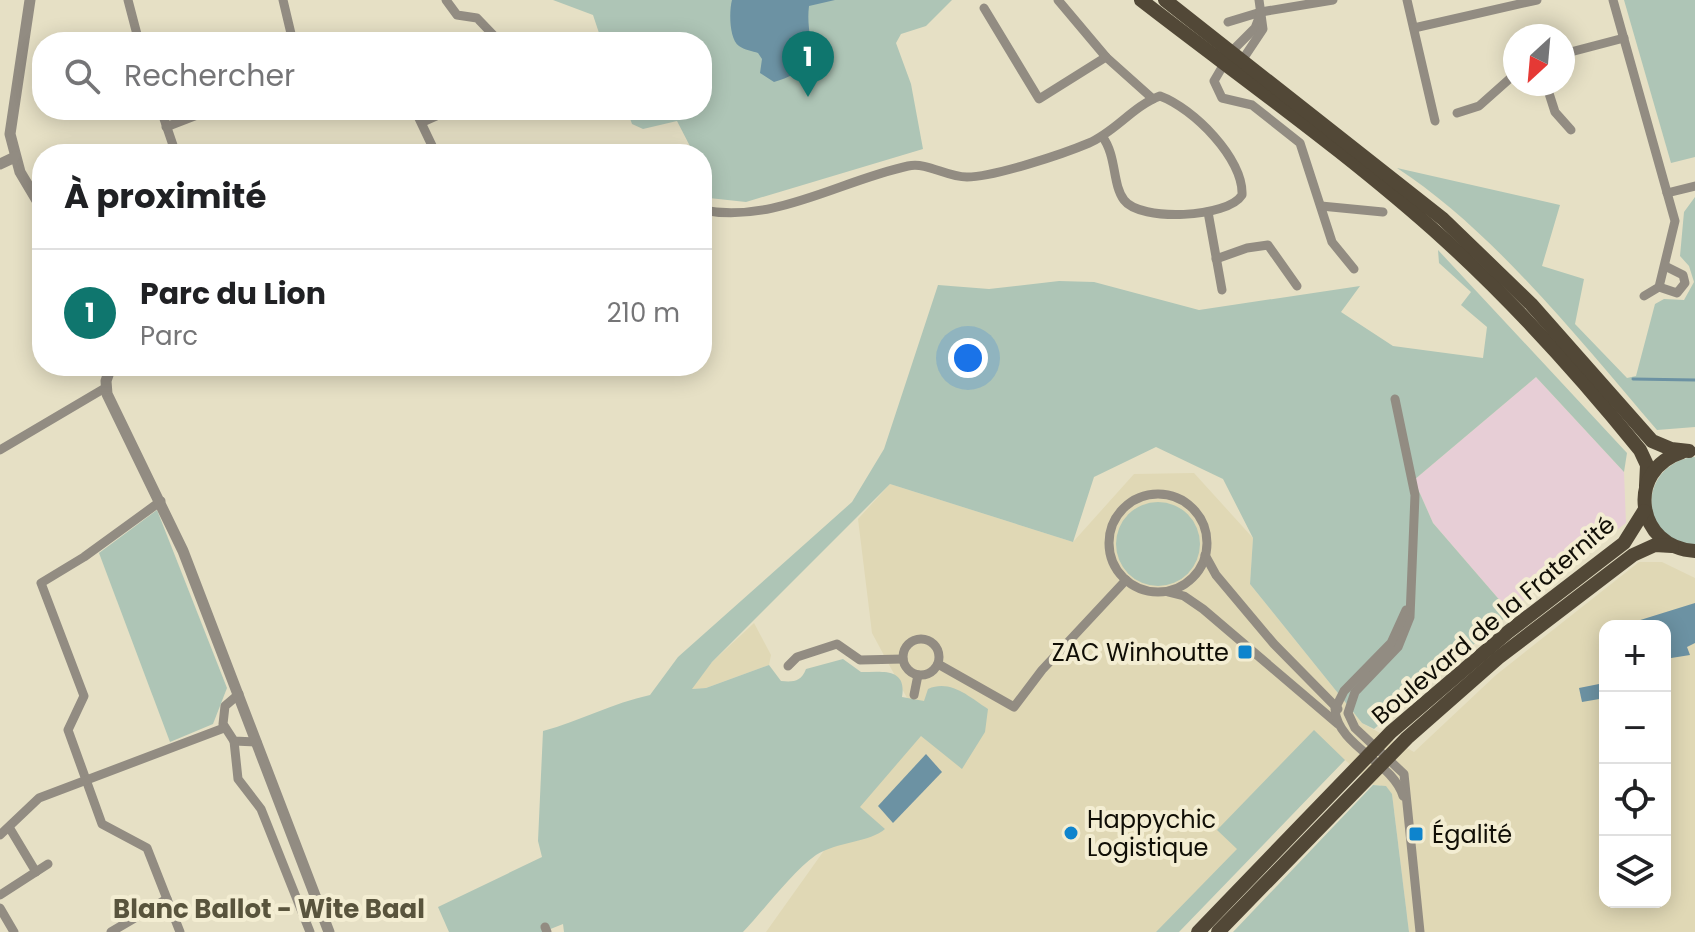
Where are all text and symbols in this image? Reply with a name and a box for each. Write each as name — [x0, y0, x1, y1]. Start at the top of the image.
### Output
north arrow — [1503, 24, 1575, 96]
pin: 1 — [782, 31, 834, 97]
search box — [32, 32, 712, 120]
icon: search — [60, 54, 104, 98]
text: Rechercher — [124, 54, 295, 97]
text: À proximité — [64, 172, 266, 220]
text: Parc du Lion — [140, 272, 326, 315]
text: 1 — [85, 295, 95, 331]
text: 210 m — [607, 295, 680, 331]
text: Parc — [140, 318, 198, 354]
your location — [948, 338, 988, 378]
street label: Boulevard de la Fraternité — [1364, 508, 1622, 732]
map controls — [1599, 620, 1671, 908]
button: + — [1599, 620, 1671, 692]
place label: ZAC Winhoutte — [1052, 636, 1229, 669]
marker: ZAC Winhoutte — [1236, 643, 1254, 661]
button: − — [1599, 692, 1671, 764]
button: locate — [1599, 764, 1671, 836]
place label: Happychic Logistique — [1087, 803, 1216, 864]
place label: Égalité — [1432, 818, 1512, 851]
marker: Happychic Logistique — [1062, 824, 1080, 842]
marker: Égalité — [1407, 825, 1425, 843]
button: layers — [1599, 836, 1671, 908]
district label: Blanc Ballot - Wite Baal — [113, 891, 425, 927]

